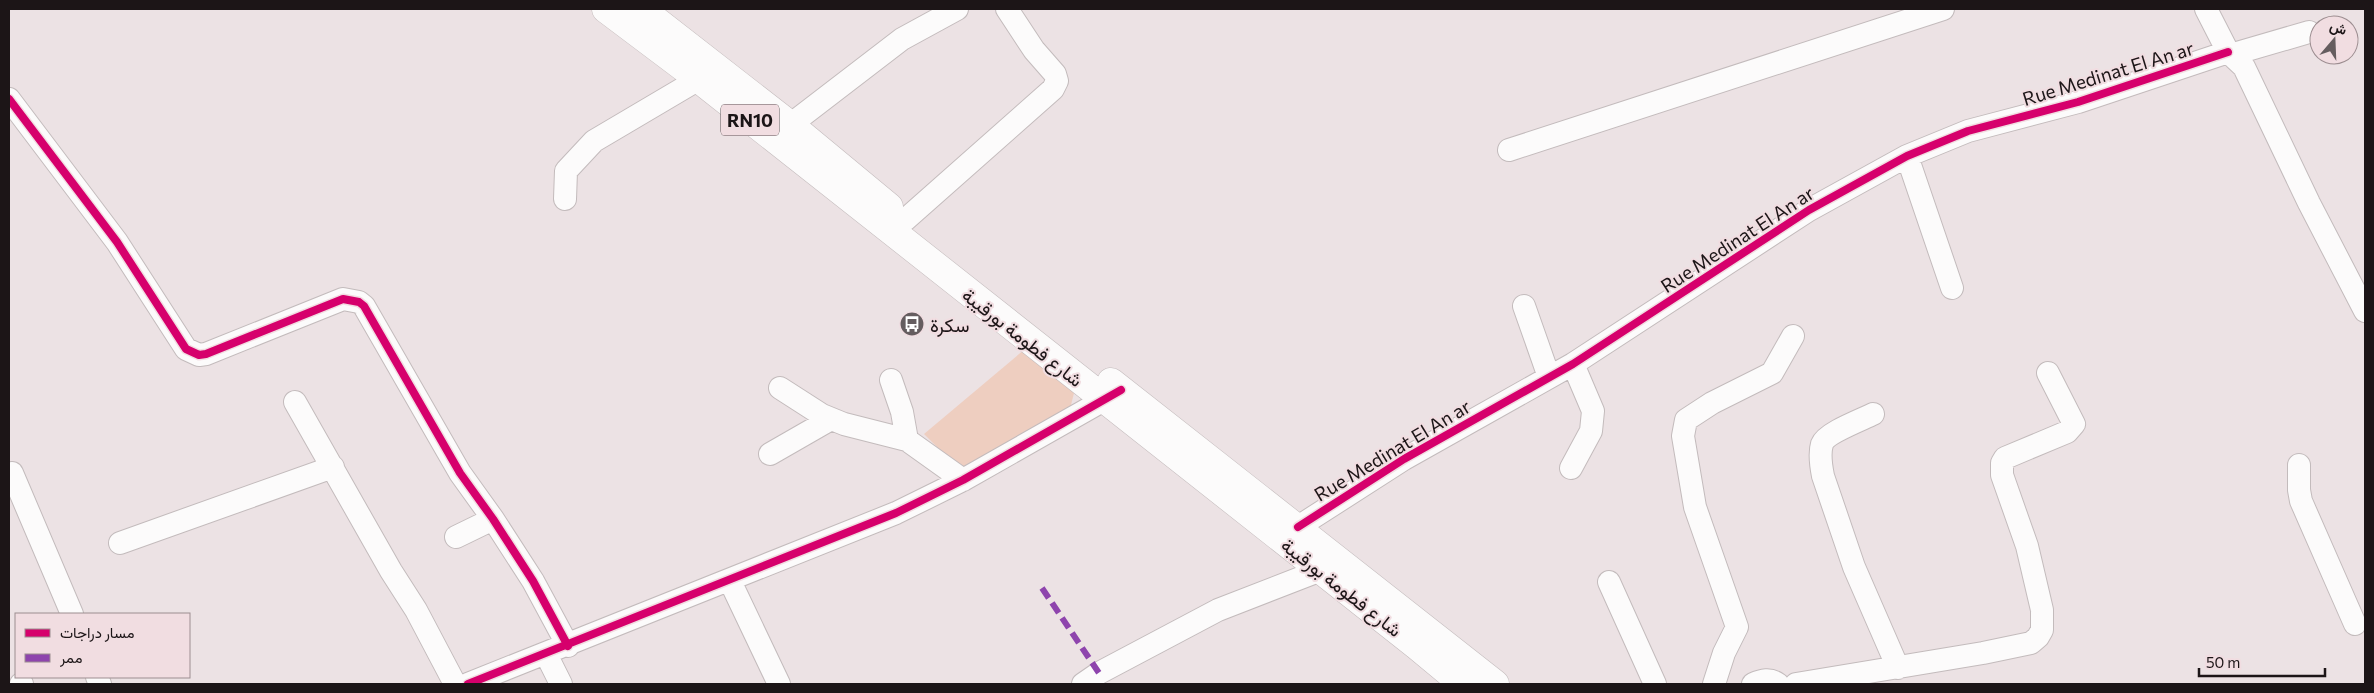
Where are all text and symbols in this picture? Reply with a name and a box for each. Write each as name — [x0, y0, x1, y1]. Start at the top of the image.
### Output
north arrow — [2309, 15, 2359, 65]
text: ش — [2327, 16, 2349, 39]
street label: Rue Medinat El An ar — [2019, 36, 2197, 110]
road number: RN10 — [721, 104, 779, 136]
street label: Rue Medinat El An ar — [1656, 181, 1818, 297]
street label: شارع فطومة بورقيبة — [957, 283, 1088, 393]
bus stop icon: سكرة — [899, 311, 925, 337]
place label: سكرة — [930, 313, 969, 337]
street label: Rue Medinat El An ar — [1310, 394, 1475, 506]
street label: شارع فطومة بورقيبة — [1276, 533, 1407, 643]
legend — [15, 613, 190, 678]
text: مسار دراجات — [60, 623, 134, 642]
scale bar — [2199, 646, 2325, 678]
text: ممر — [59, 648, 82, 667]
text: 50 m — [2206, 653, 2240, 671]

